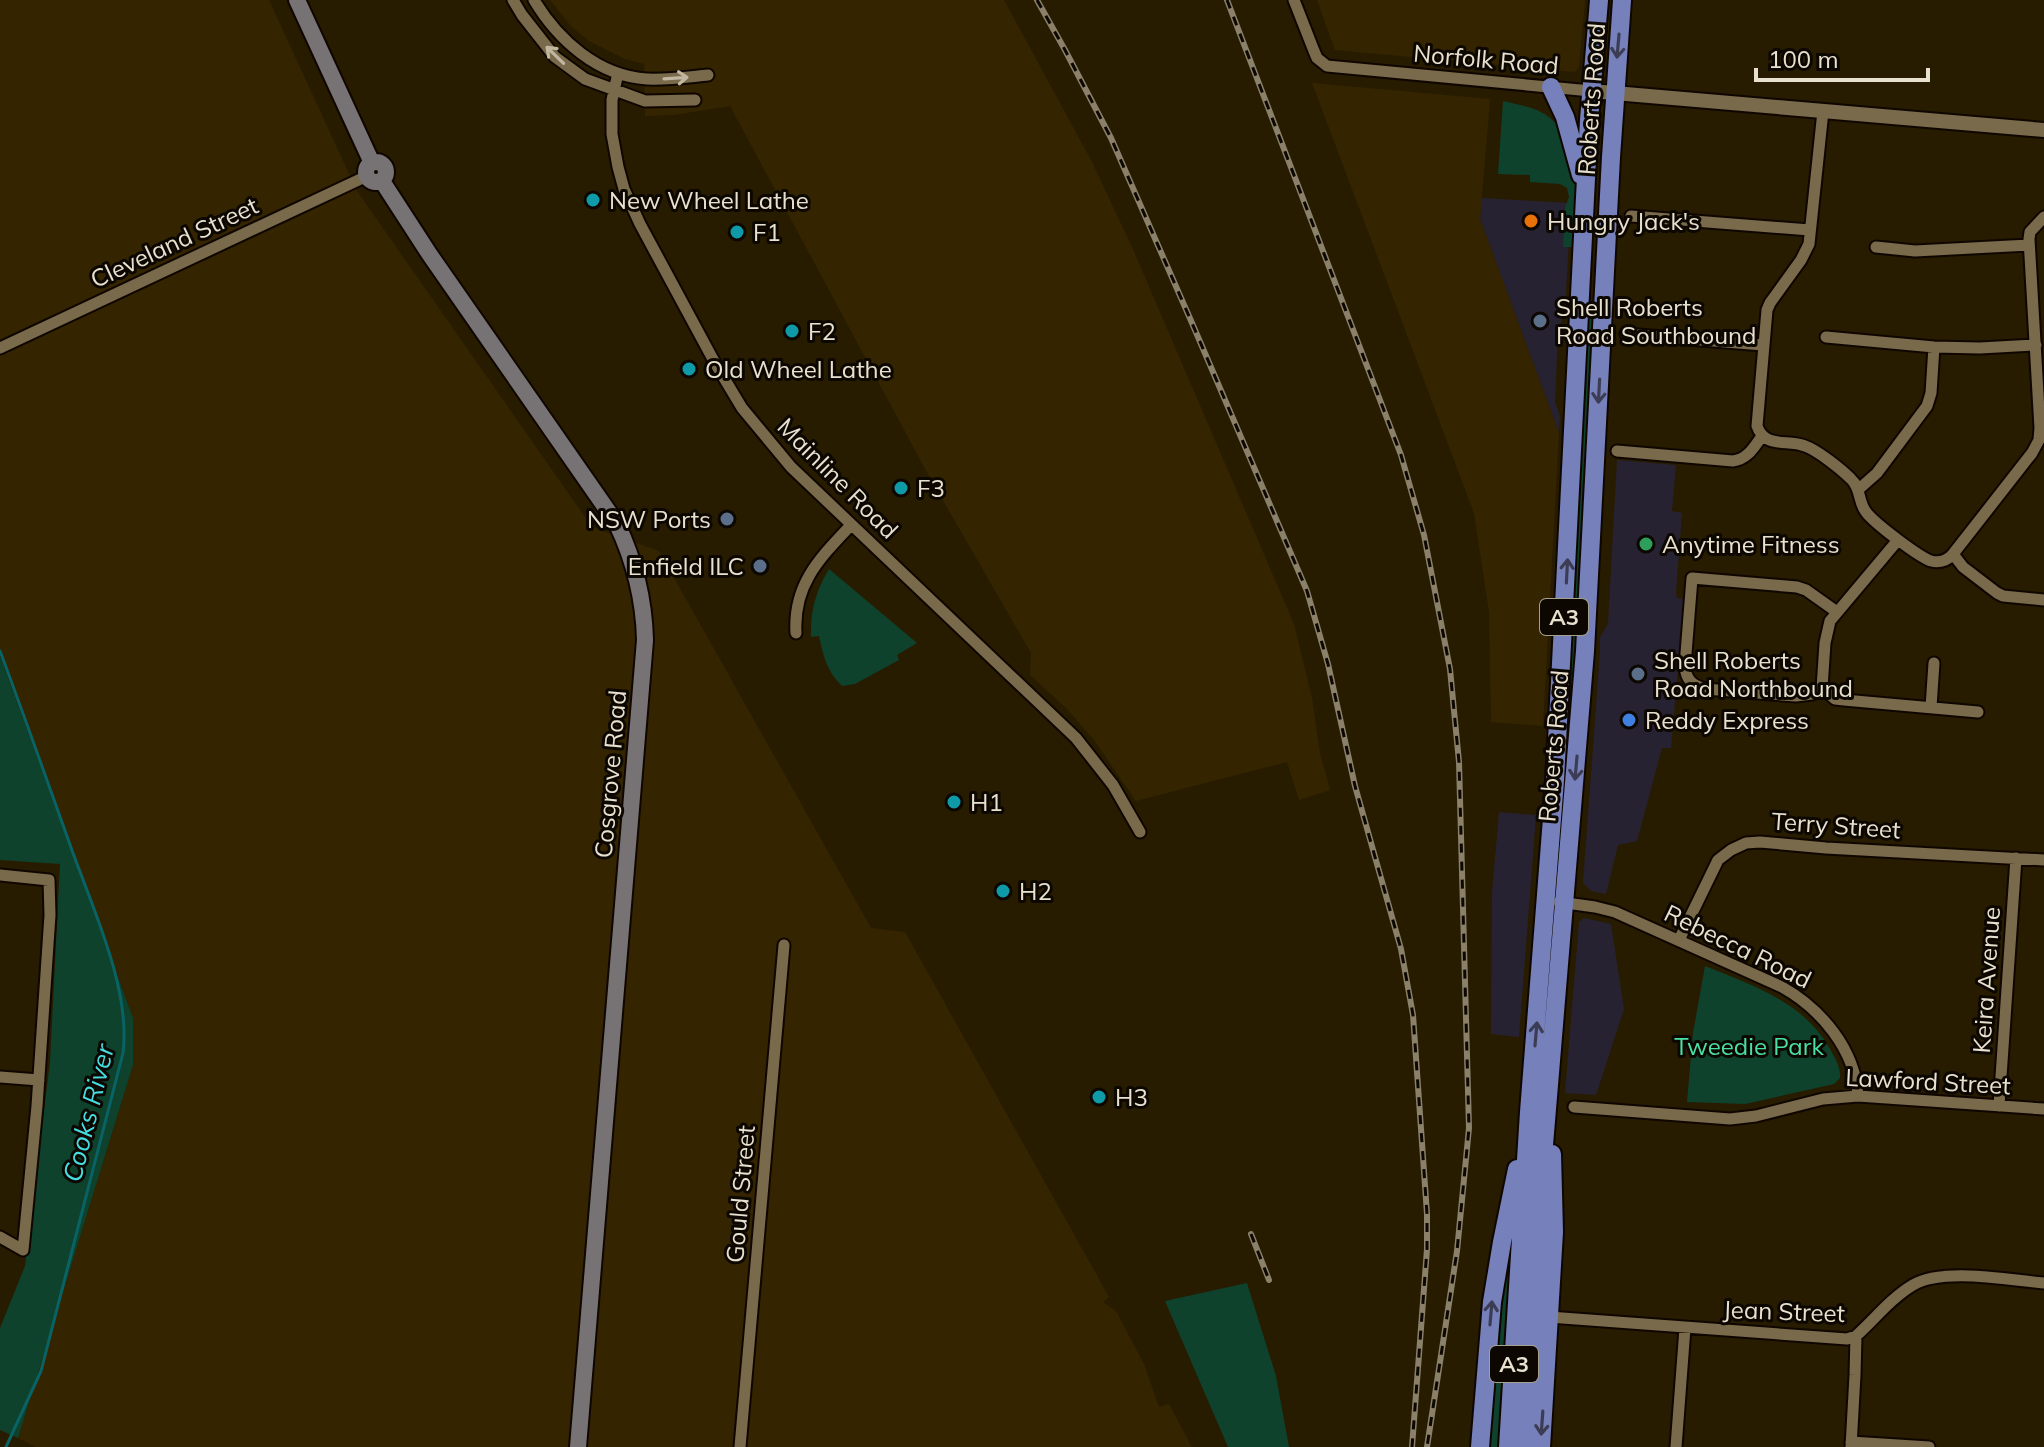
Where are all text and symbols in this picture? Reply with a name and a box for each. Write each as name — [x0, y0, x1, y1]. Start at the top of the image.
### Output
street label: Roberts Road — [1571, 22, 1611, 176]
one-way arrow — [1611, 32, 1626, 59]
scale bar — [1756, 32, 1928, 82]
street label: Norfolk Road — [1412, 38, 1560, 80]
text: 100 m — [1768, 44, 1839, 74]
one-way arrow — [545, 45, 565, 64]
one-way arrow — [662, 70, 689, 85]
place label: New Wheel Lathe — [609, 185, 809, 215]
street label: Cleveland Street — [85, 190, 263, 294]
marker: New Wheel Lathe — [584, 191, 602, 209]
place label: Hungry Jack's — [1547, 206, 1700, 236]
marker: Hungry Jack's — [1522, 212, 1540, 230]
place label: F1 — [753, 217, 781, 247]
marker: F1 — [728, 223, 746, 241]
place label: Shell Roberts Road Southbound — [1556, 292, 1757, 350]
marker: Shell Roberts Road Southbound — [1531, 312, 1549, 330]
place label: F2 — [808, 316, 836, 346]
marker: F2 — [783, 322, 801, 340]
place label: Old Wheel Lathe — [705, 354, 892, 384]
marker: Old Wheel Lathe — [680, 360, 698, 378]
one-way arrow — [1591, 377, 1606, 404]
street label: Mainline Road — [771, 411, 905, 545]
place label: F3 — [917, 473, 945, 503]
marker: F3 — [892, 479, 910, 497]
place label: NSW Ports — [587, 504, 711, 534]
marker: NSW Ports — [718, 510, 736, 528]
place label: Anytime Fitness — [1662, 529, 1840, 559]
marker: Anytime Fitness — [1637, 535, 1655, 553]
place label: Enfield ILC — [628, 551, 744, 581]
marker: Enfield ILC — [751, 557, 769, 575]
one-way arrow — [1560, 558, 1575, 585]
road number: A3 — [1540, 599, 1588, 635]
place label: Shell Roberts Road Northbound — [1654, 645, 1853, 703]
marker: Shell Roberts Road Northbound — [1629, 665, 1647, 683]
street label: Roberts Road — [1531, 669, 1575, 823]
street label: Cosgrove Road — [588, 689, 632, 859]
place label: Reddy Express — [1645, 705, 1809, 735]
marker: Reddy Express — [1620, 711, 1638, 729]
one-way arrow — [1568, 754, 1583, 781]
place label: H1 — [970, 787, 1003, 817]
marker: H1 — [945, 793, 963, 811]
street label: Terry Street — [1770, 806, 1902, 844]
place label: H2 — [1019, 876, 1052, 906]
marker: H2 — [994, 882, 1012, 900]
street label: Rebecca Road — [1660, 897, 1816, 995]
street label: Keira Avenue — [1966, 906, 2006, 1054]
one-way arrow — [1528, 1021, 1543, 1048]
park label: Tweedie Park — [1674, 1031, 1824, 1061]
water label: Cooks River — [55, 1039, 121, 1185]
street label: Lawford Street — [1845, 1062, 2011, 1100]
place label: H3 — [1115, 1082, 1148, 1112]
marker: H3 — [1090, 1088, 1108, 1106]
street label: Gould Street — [719, 1124, 761, 1264]
street label: Jean Street — [1722, 1294, 1846, 1328]
one-way arrow — [1484, 1301, 1499, 1327]
road number: A3 — [1490, 1346, 1538, 1382]
one-way arrow — [1534, 1409, 1549, 1436]

